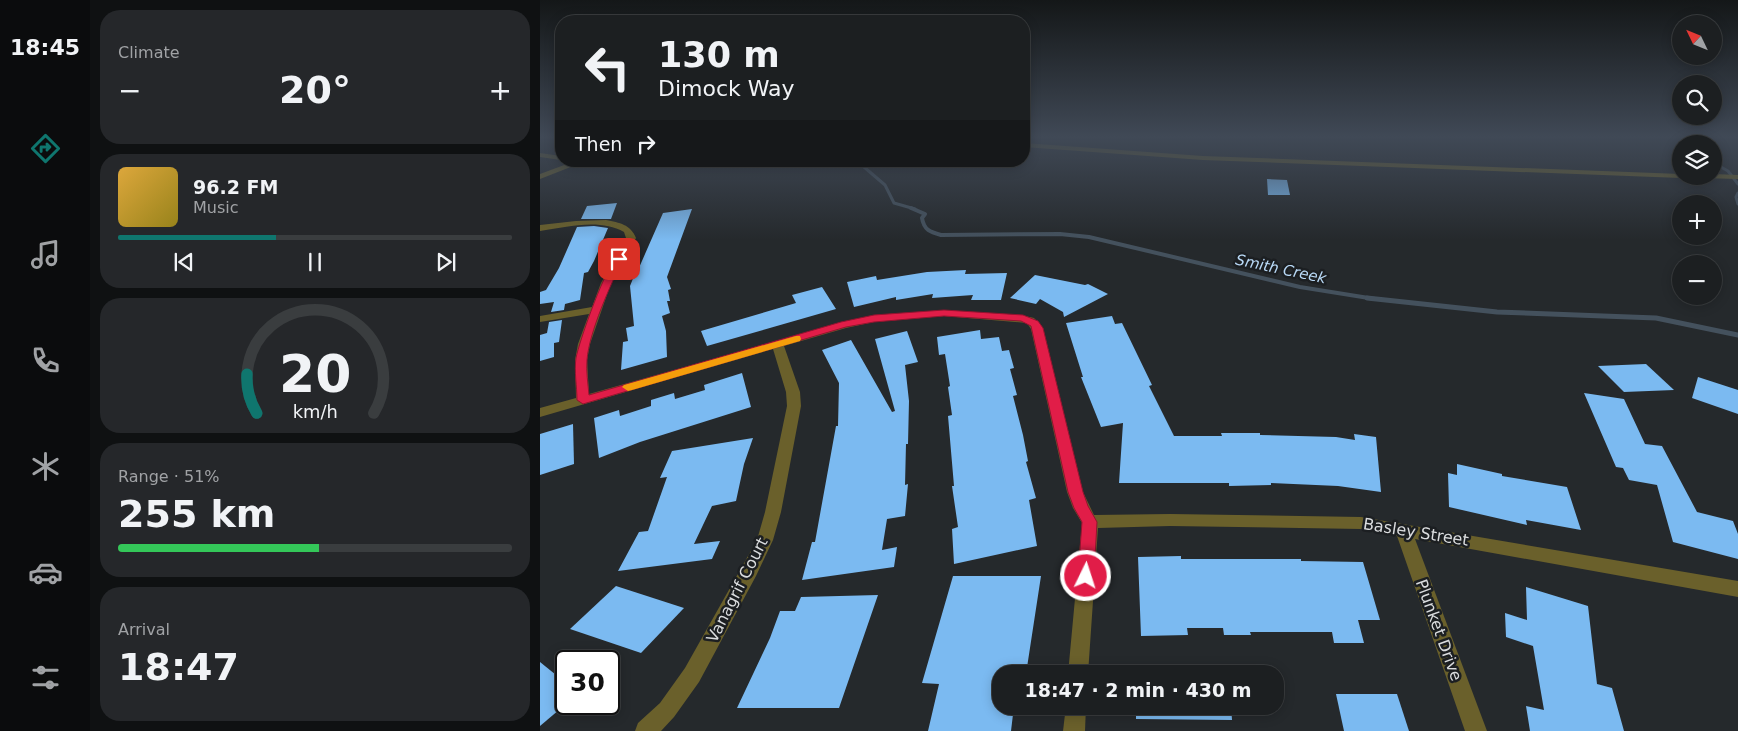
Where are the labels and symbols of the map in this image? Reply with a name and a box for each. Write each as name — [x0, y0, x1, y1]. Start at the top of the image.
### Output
north arrow — [1672, 15, 1722, 65]
pin — [598, 238, 640, 280]
water label: Smith Creek — [1234, 251, 1329, 288]
street label: Basley Street — [1362, 514, 1470, 550]
street label: Vanagrif Court — [702, 534, 772, 646]
position arrow — [1059, 549, 1111, 601]
street label: Plunket Drive — [1412, 577, 1466, 683]
speed limit sign: 30 — [555, 650, 620, 715]

